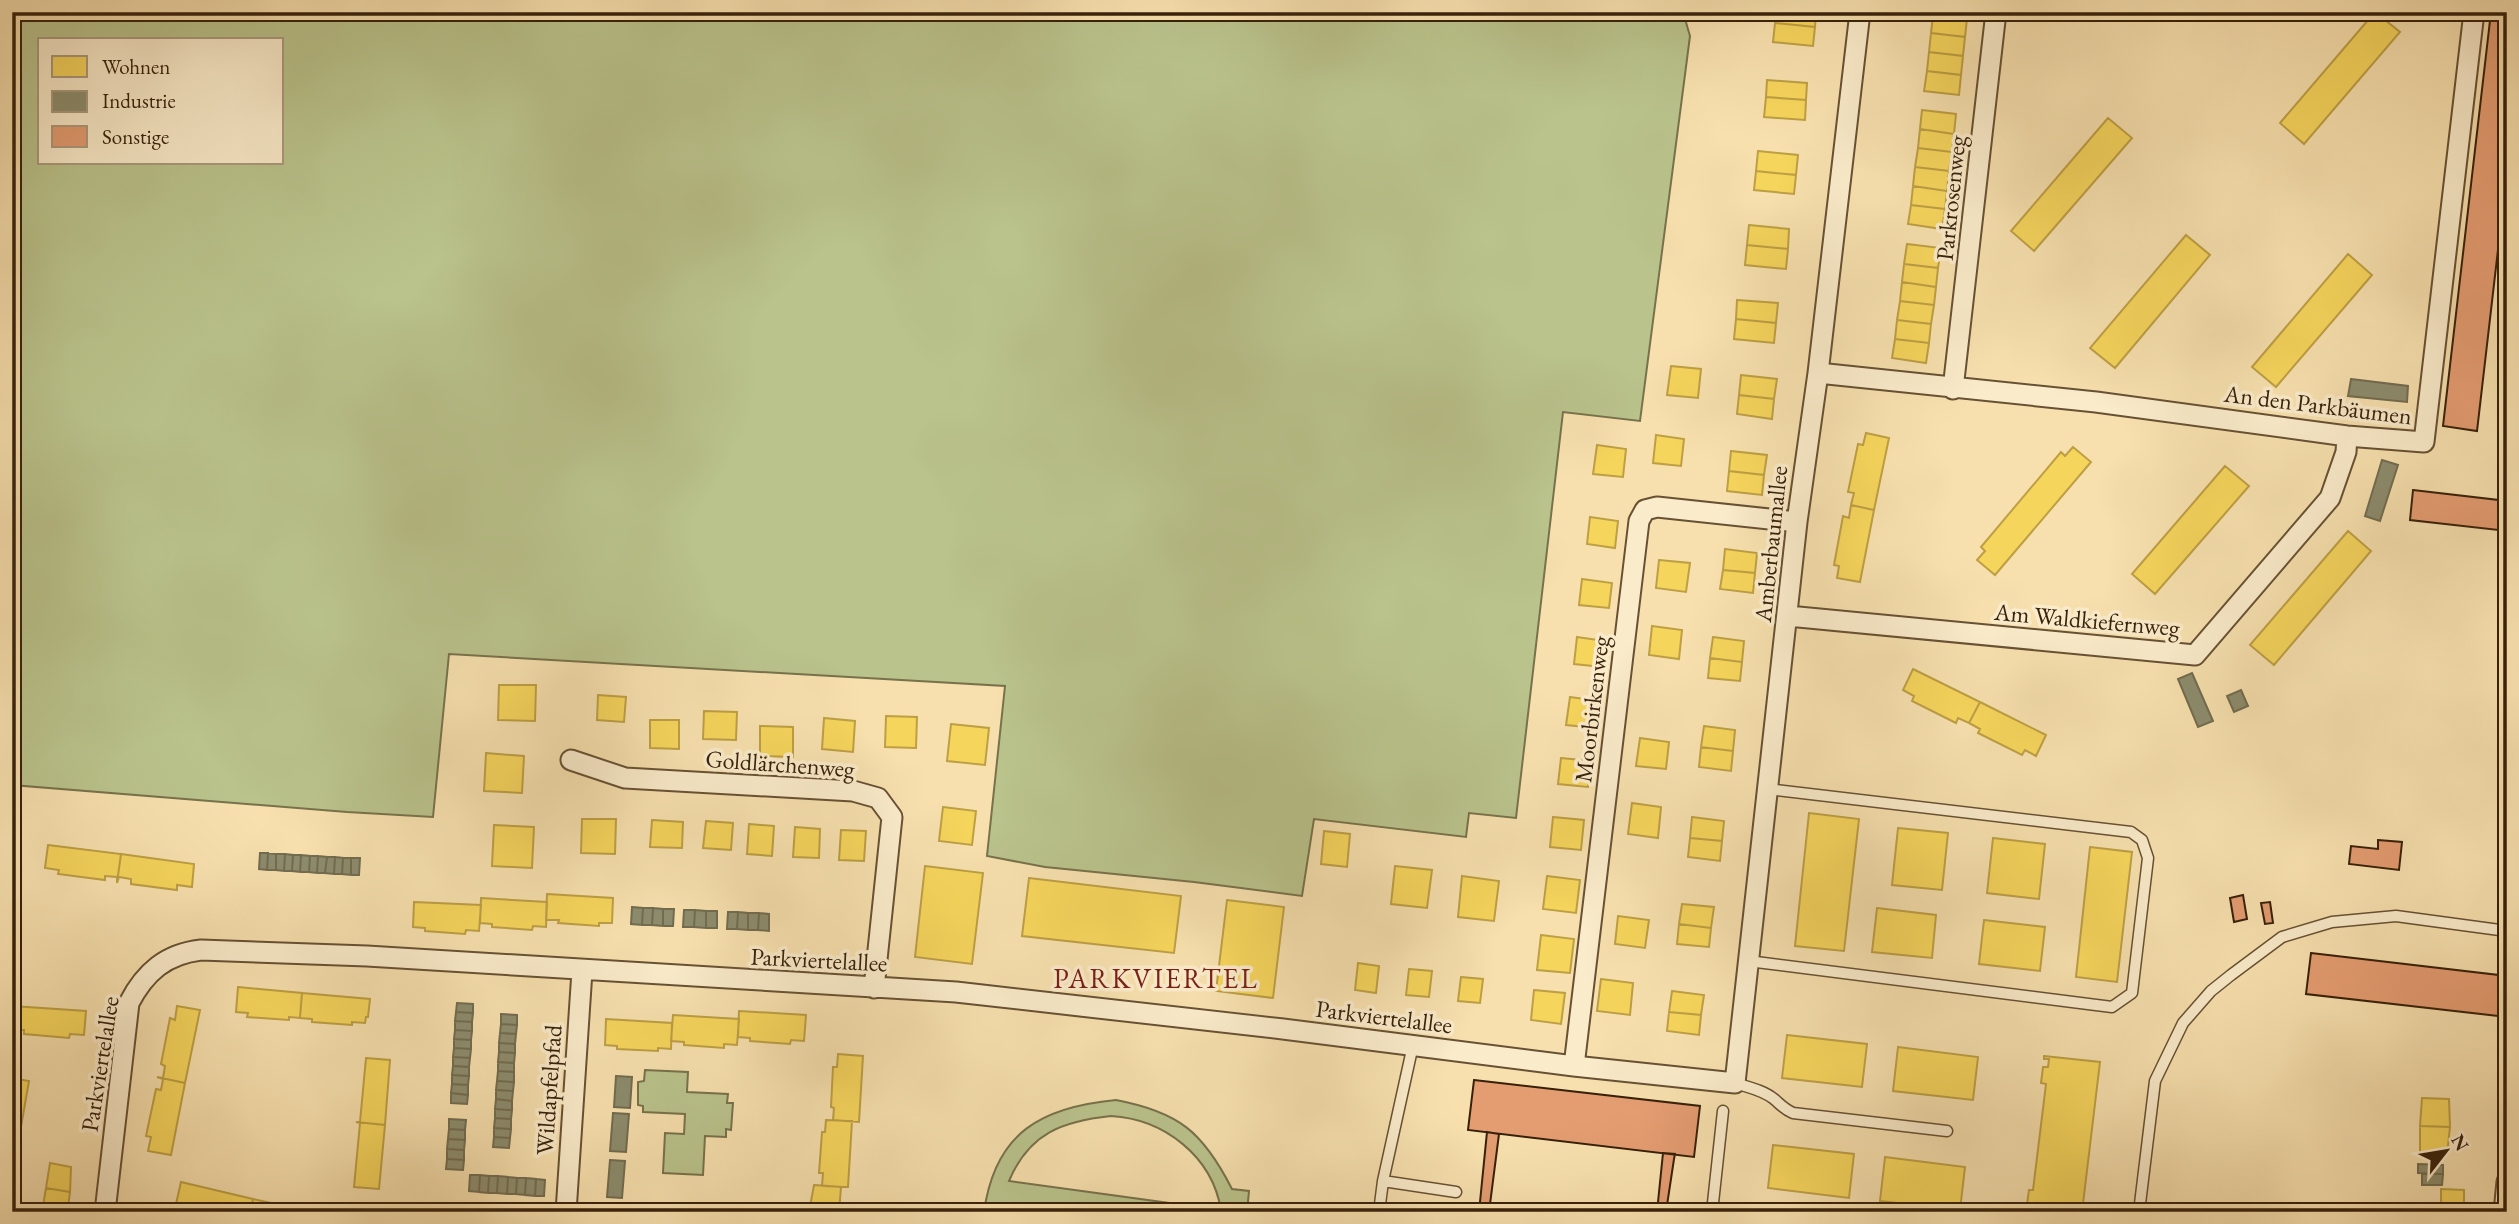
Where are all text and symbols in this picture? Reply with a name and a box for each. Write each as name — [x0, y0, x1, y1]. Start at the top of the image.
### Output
legend — [38, 38, 284, 164]
text: Wohnen — [102, 53, 170, 80]
text: Industrie — [102, 87, 176, 114]
text: Sonstige — [102, 123, 169, 150]
street label: Parkrosenweg — [1929, 133, 1973, 262]
street label: An den Parkbäumen — [2222, 377, 2414, 431]
street label: Amberbaumallee — [1747, 464, 1794, 625]
street label: Am Waldkiefernweg — [1992, 596, 2181, 643]
street label: Moorbirkenweg — [1567, 633, 1616, 784]
street label: Goldlärchenweg — [704, 743, 856, 784]
street label: Parkviertelallee — [750, 940, 888, 979]
district label: PARKVIERTEL — [1053, 960, 1259, 996]
street label: Parkviertelallee — [1314, 993, 1454, 1040]
street label: Parkviertelallee — [73, 994, 126, 1134]
street label: Wildapfelpfad — [528, 1023, 569, 1156]
north arrow — [2410, 1116, 2480, 1186]
text: N — [2445, 1129, 2475, 1156]

